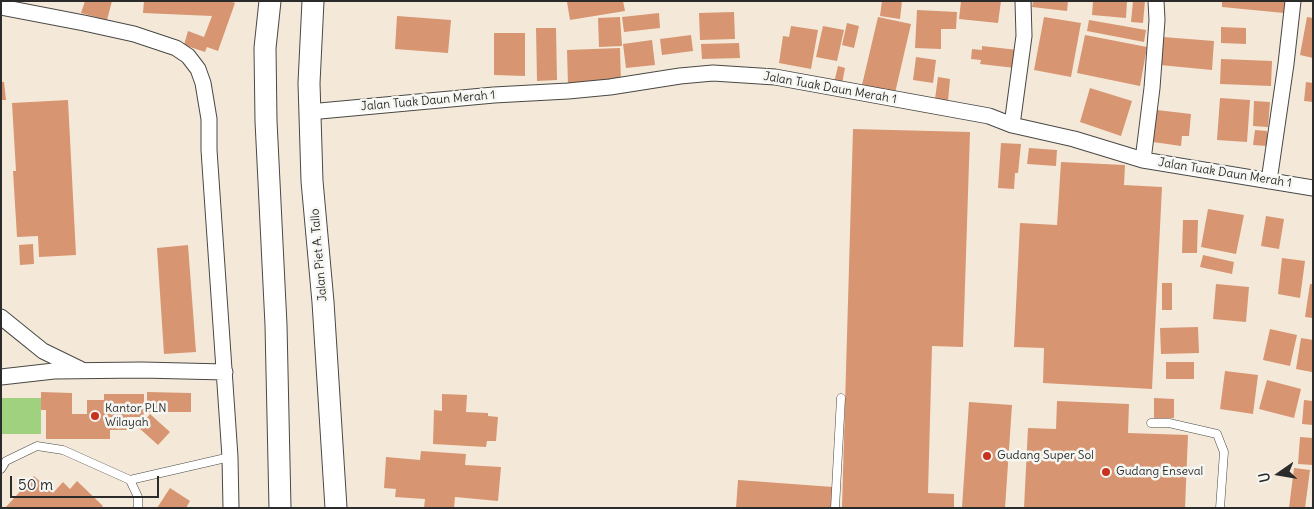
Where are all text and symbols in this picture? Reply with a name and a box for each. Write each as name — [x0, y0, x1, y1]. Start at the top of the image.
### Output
street label: Jalan Tuak Daun Merah 1 — [762, 69, 898, 107]
street label: Jalan Tuak Daun Merah 1 — [360, 88, 496, 114]
street label: Jalan Tuak Daun Merah 1 — [1157, 155, 1293, 191]
street label: Jalan Piet A. Tallo — [308, 208, 330, 302]
place label: Kantor PLN Wilayah — [105, 402, 167, 430]
marker: Kantor PLN Wilayah — [89, 410, 101, 422]
place label: Gudang Super Sol — [997, 449, 1094, 463]
north arrow — [1254, 449, 1304, 499]
marker: Gudang Super Sol — [981, 450, 993, 462]
place label: Gudang Enseval — [1116, 465, 1203, 479]
scale bar — [12, 466, 161, 498]
marker: Gudang Enseval — [1100, 466, 1112, 478]
text: U — [1255, 471, 1274, 484]
text: 50 m — [18, 475, 53, 494]

